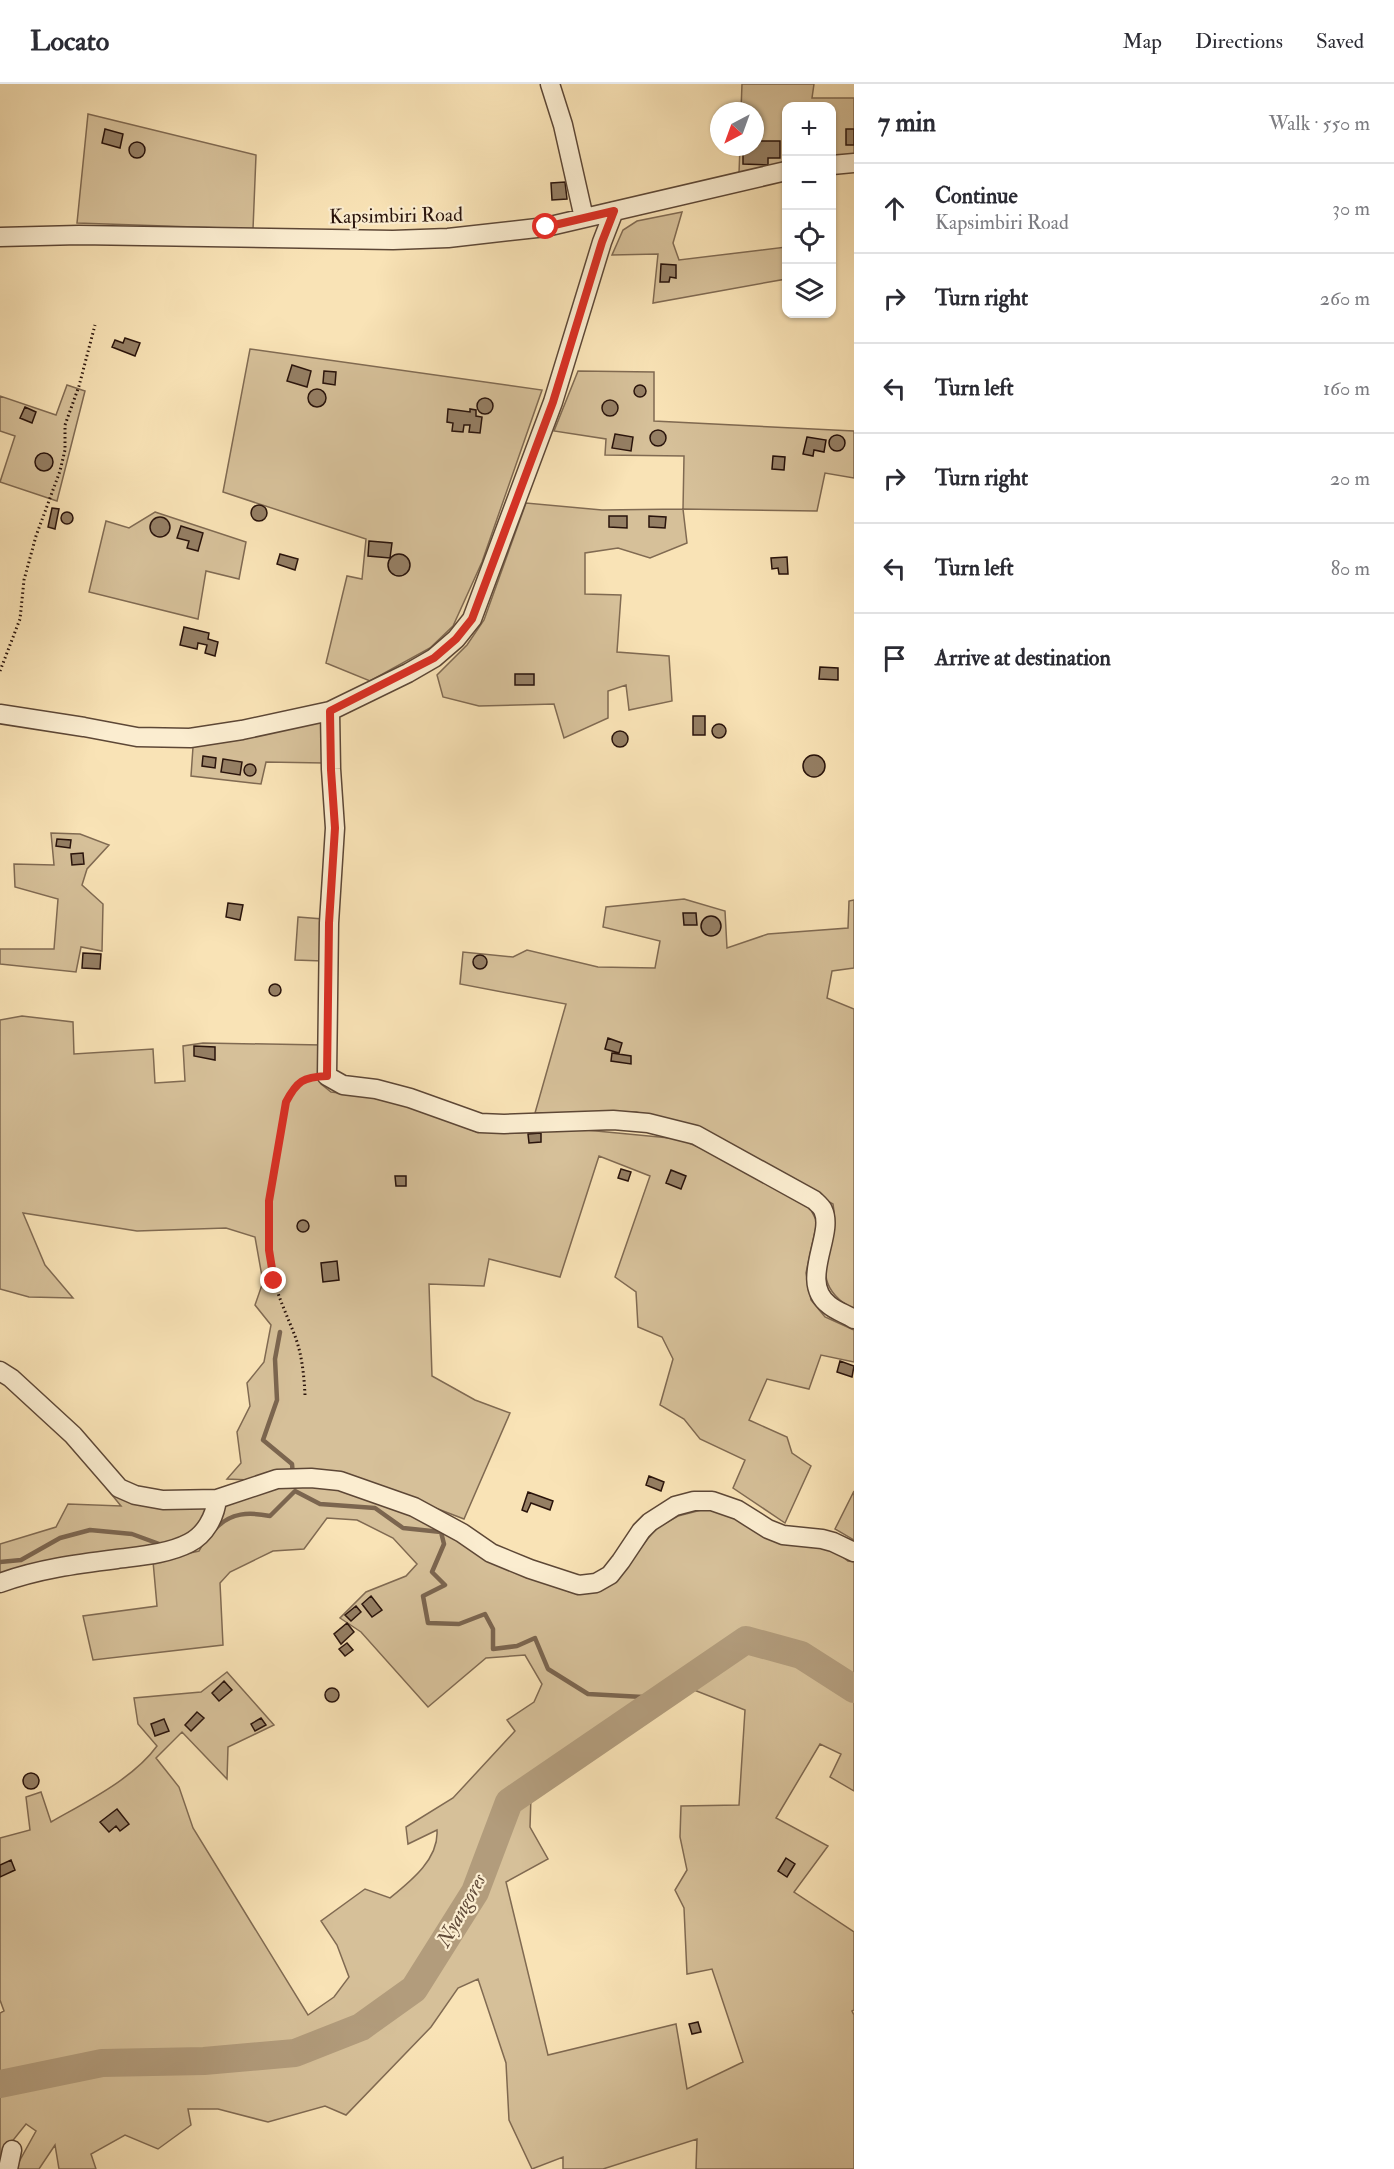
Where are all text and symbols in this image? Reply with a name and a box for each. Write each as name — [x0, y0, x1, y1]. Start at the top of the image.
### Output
text: Locato — [30, 24, 109, 59]
text: Map — [1122, 28, 1162, 55]
text: Directions — [1195, 28, 1283, 55]
text: Saved — [1316, 28, 1364, 55]
north arrow — [710, 102, 764, 156]
map controls — [782, 102, 836, 318]
button: + — [782, 102, 836, 156]
text: 7 min — [878, 107, 936, 139]
text: Walk · 550 m — [1269, 111, 1370, 136]
button: − — [782, 156, 836, 210]
text: Continue — [935, 182, 1018, 210]
icon: ahead — [878, 192, 911, 225]
text: 30 m — [1332, 196, 1370, 221]
street label: Kapsimbiri Road — [329, 202, 463, 230]
button: locate — [782, 210, 836, 264]
text: Kapsimbiri Road — [935, 210, 1069, 235]
route start — [532, 213, 558, 239]
button: layers — [782, 264, 836, 318]
icon: right — [878, 282, 911, 315]
text: Turn right — [935, 284, 1028, 312]
text: 260 m — [1320, 286, 1370, 311]
icon: left — [878, 372, 911, 405]
text: Turn left — [935, 374, 1014, 402]
text: 160 m — [1323, 376, 1370, 401]
icon: right — [878, 462, 911, 495]
text: Turn right — [935, 464, 1028, 492]
text: 20 m — [1330, 466, 1370, 491]
icon: left — [878, 552, 911, 585]
text: Turn left — [935, 554, 1014, 582]
text: 80 m — [1331, 556, 1370, 581]
icon: arrive — [878, 642, 911, 675]
text: Arrive at destination — [935, 644, 1111, 672]
route end — [260, 1267, 286, 1293]
water label: Nyangores — [430, 1868, 493, 1952]

